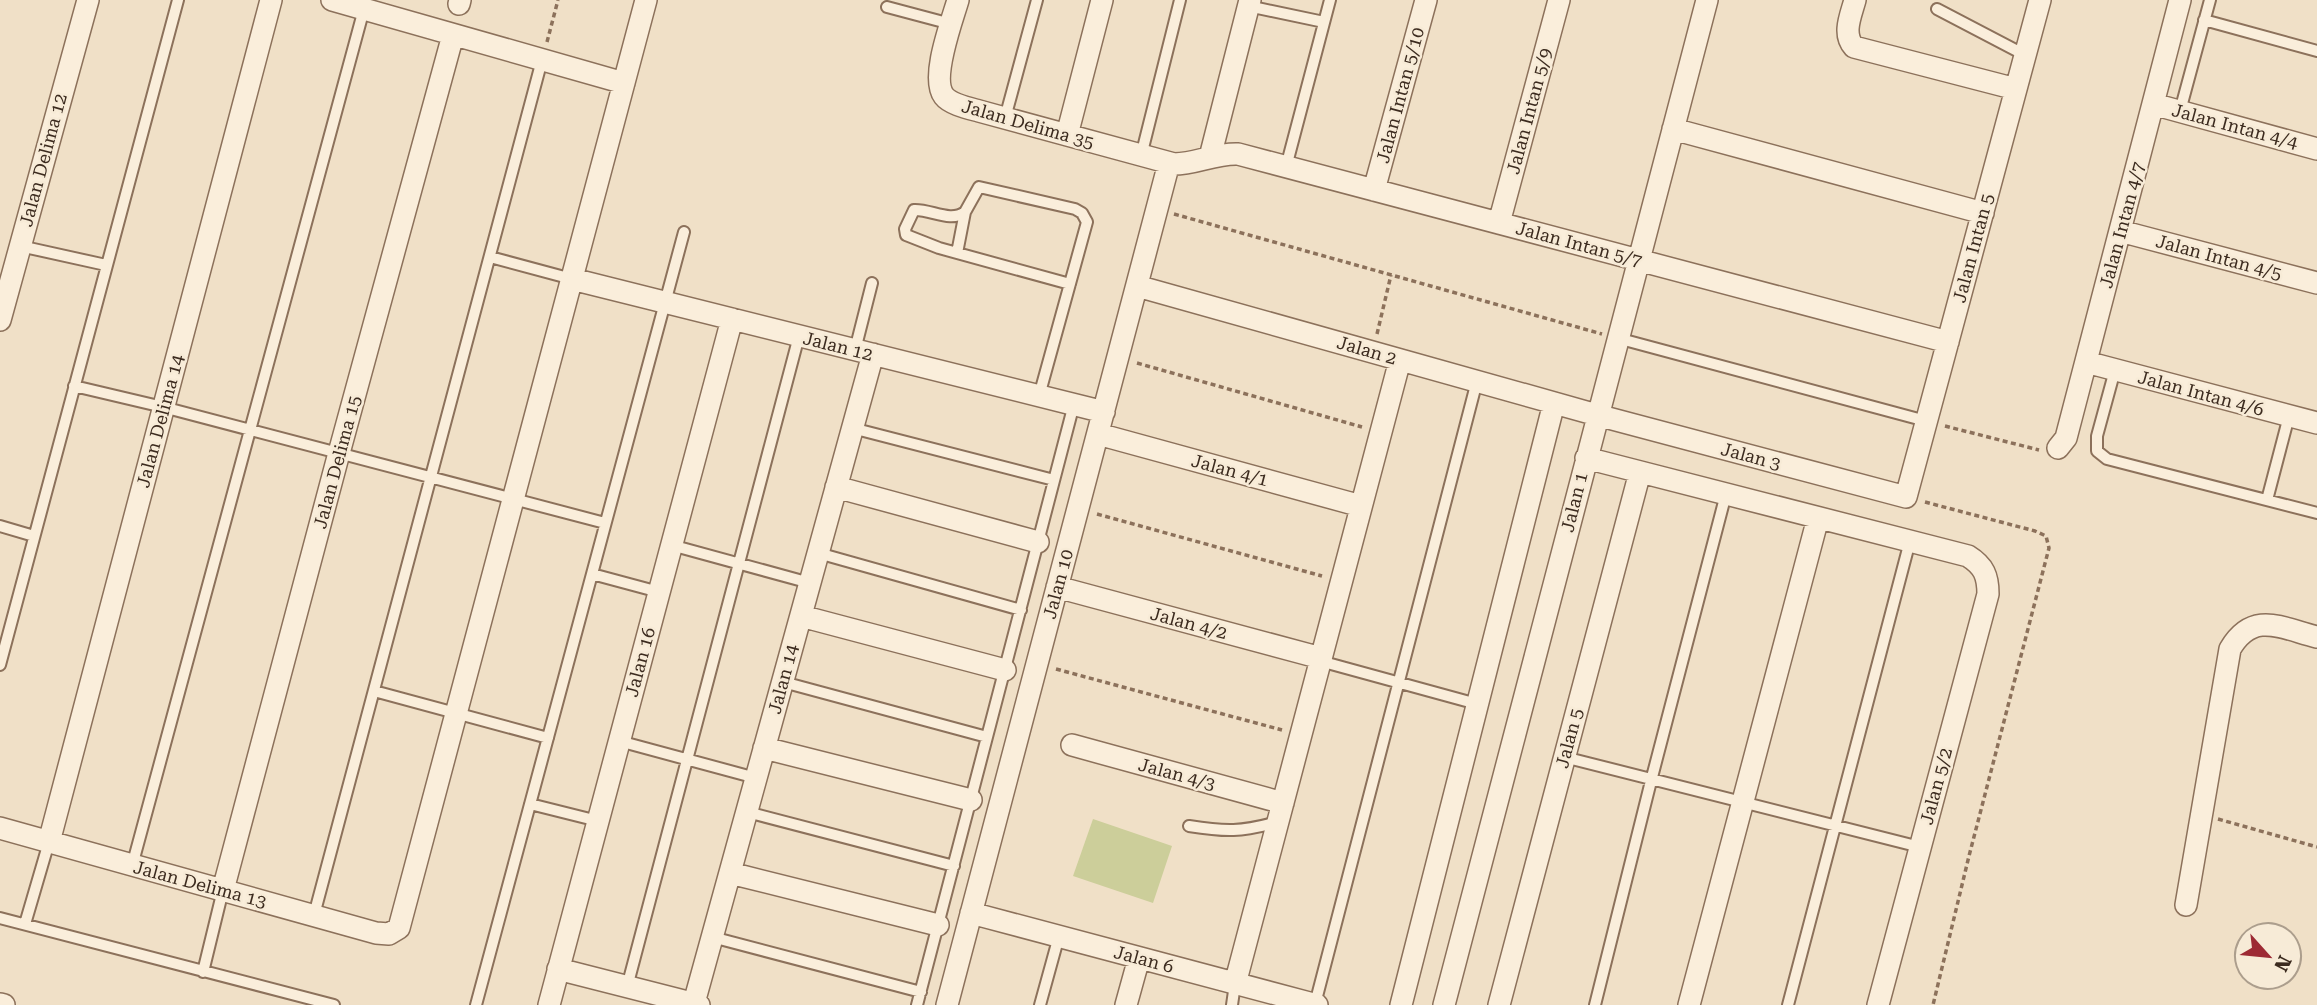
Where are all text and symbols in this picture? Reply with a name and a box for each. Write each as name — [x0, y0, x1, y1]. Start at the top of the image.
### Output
street label: Jalan Intan 5/10 — [1372, 25, 1428, 165]
street label: Jalan Intan 5/9 — [1502, 46, 1556, 176]
street label: Jalan Delima 12 — [15, 91, 71, 229]
street label: Jalan Delima 35 — [959, 95, 1097, 153]
street label: Jalan Intan 4/4 — [2170, 99, 2300, 153]
street label: Jalan Intan 4/7 — [2095, 160, 2149, 290]
street label: Jalan Intan 5 — [1948, 191, 1998, 305]
street label: Jalan Intan 5/7 — [1514, 217, 1644, 271]
street label: Jalan Intan 4/5 — [2154, 230, 2284, 284]
street label: Jalan 12 — [801, 327, 875, 365]
street label: Jalan 2 — [1335, 331, 1399, 369]
street label: Jalan Delima 14 — [132, 352, 188, 490]
street label: Jalan Intan 4/6 — [2136, 366, 2266, 420]
street label: Jalan Delima 15 — [309, 393, 365, 531]
street label: Jalan 3 — [1719, 438, 1783, 474]
street label: Jalan 4/1 — [1189, 450, 1271, 490]
street label: Jalan 1 — [1556, 470, 1592, 534]
street label: Jalan 10 — [1039, 547, 1077, 621]
street label: Jalan 4/2 — [1148, 603, 1230, 643]
street label: Jalan 16 — [621, 625, 659, 699]
street label: Jalan 14 — [764, 642, 802, 716]
street label: Jalan 5 — [1551, 706, 1587, 770]
street label: Jalan 5/2 — [1916, 745, 1956, 827]
street label: Jalan 4/3 — [1136, 754, 1218, 794]
street label: Jalan Delima 13 — [131, 856, 269, 912]
north arrow — [2233, 921, 2303, 991]
street label: Jalan 6 — [1112, 941, 1176, 977]
text: N — [2269, 952, 2296, 976]

